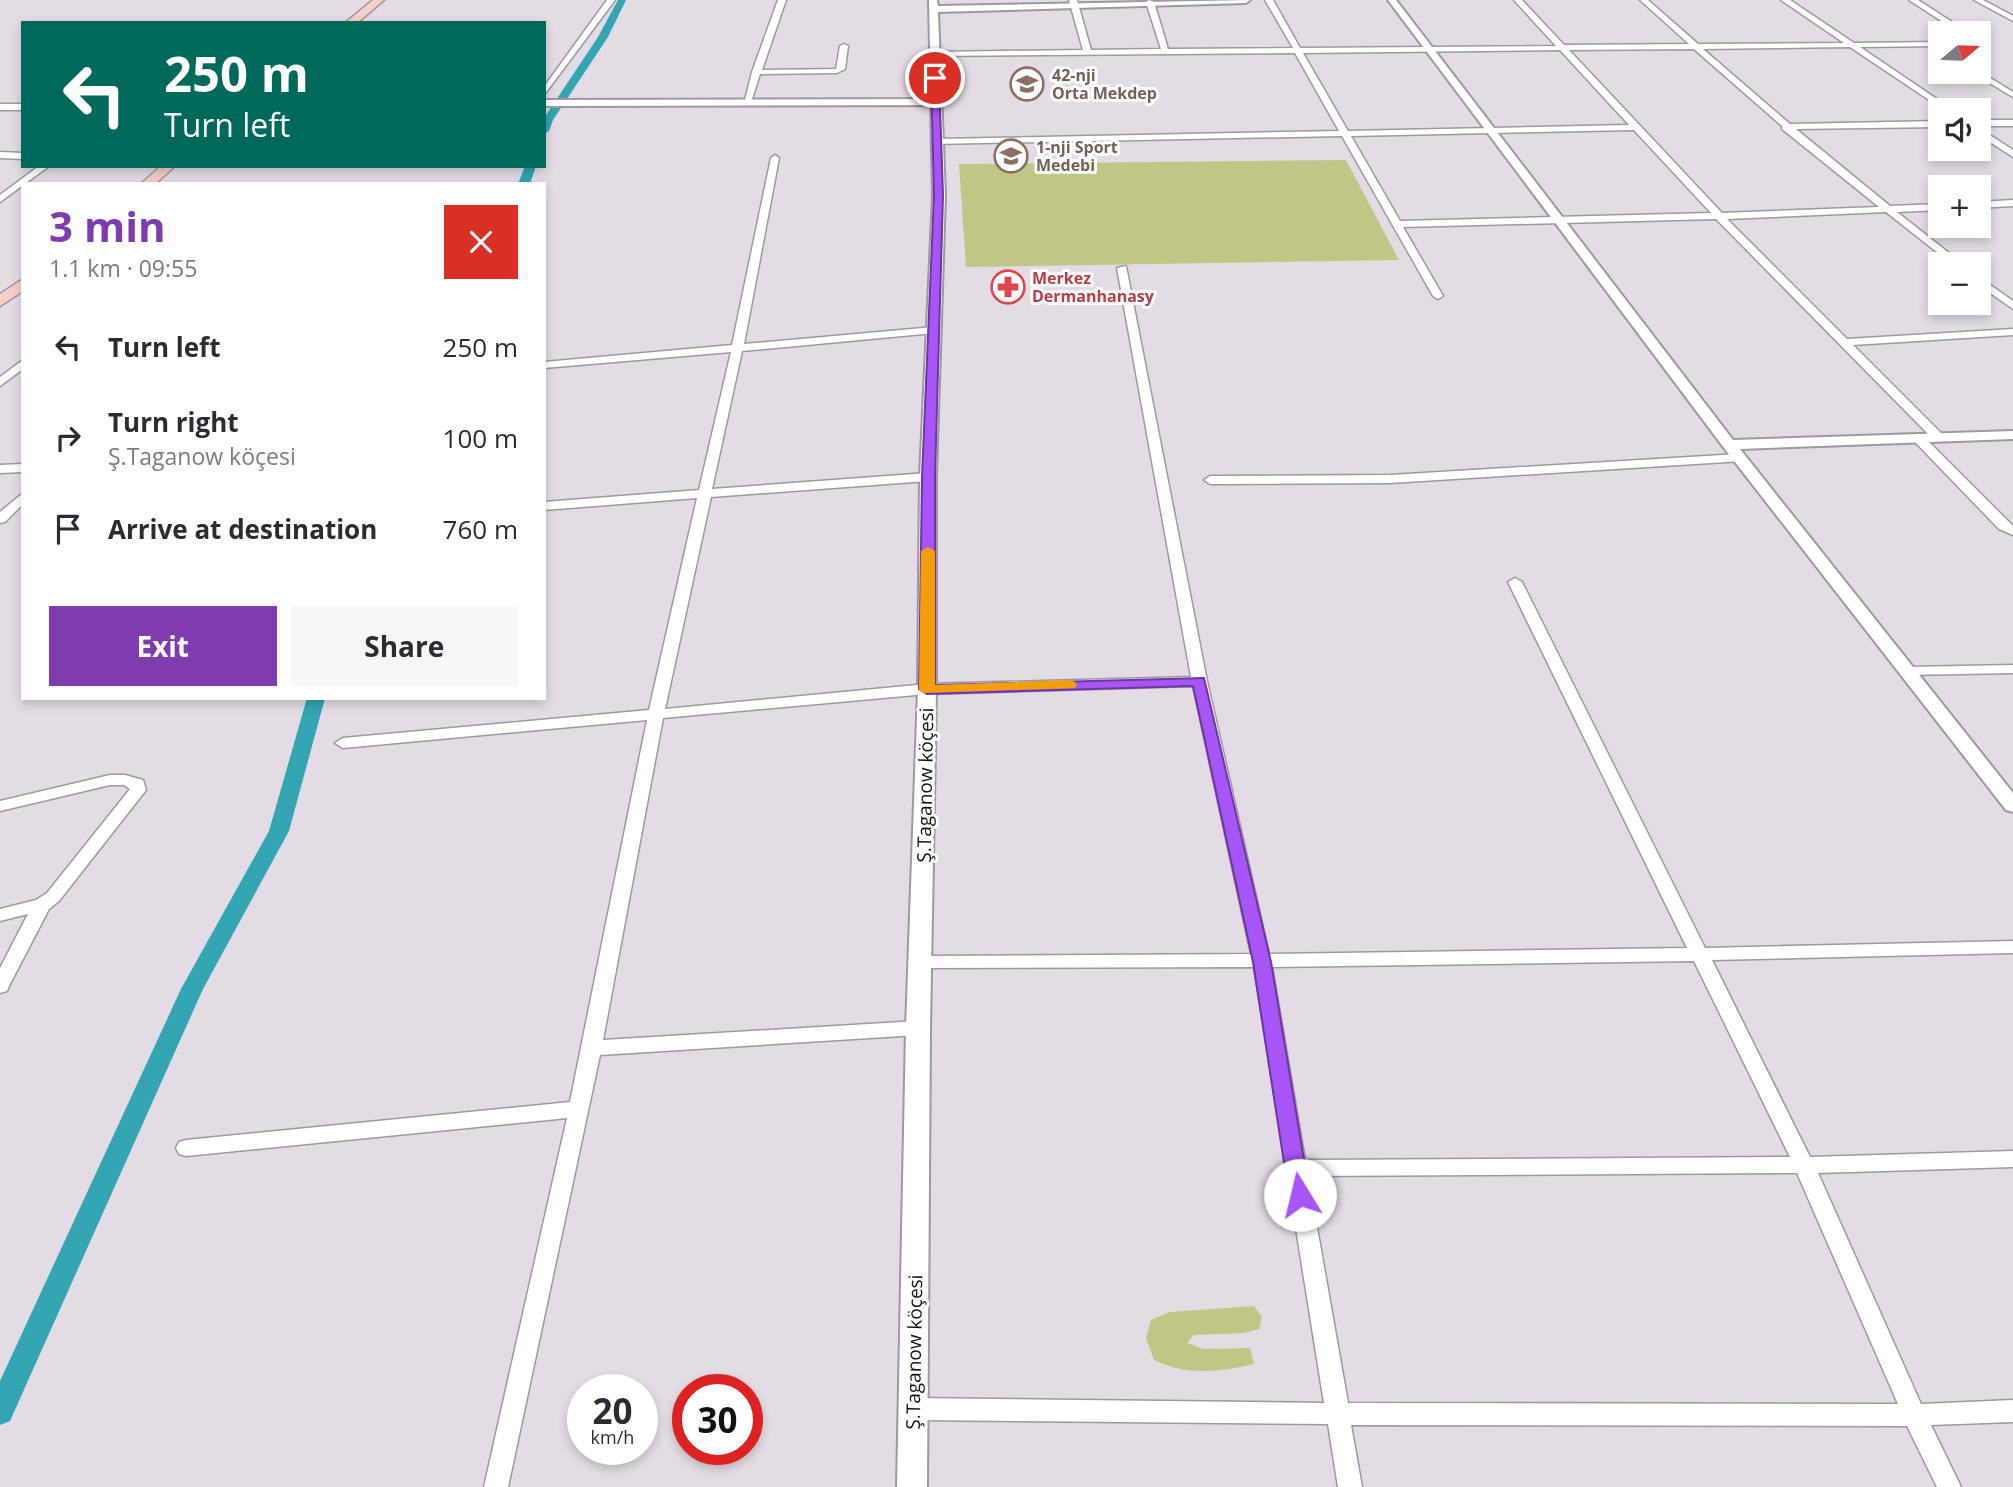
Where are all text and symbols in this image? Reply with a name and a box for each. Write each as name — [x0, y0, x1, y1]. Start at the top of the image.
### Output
north arrow — [1928, 21, 1992, 84]
map controls — [1928, 21, 1991, 315]
text: 250 m — [164, 40, 309, 106]
pin — [905, 48, 965, 108]
icon: left — [49, 49, 140, 140]
icon: arrive — [916, 59, 954, 97]
place label: 42-nji Orta Mekdep — [1052, 64, 1157, 104]
school or university icon: 42-nji Orta Mekdep — [1008, 65, 1046, 103]
button: sound — [1928, 98, 1991, 161]
text: Turn left — [164, 103, 290, 146]
place label: 1-nji Sport Medebi — [1036, 136, 1118, 176]
school or university icon: 1-nji Sport Medebi — [992, 137, 1030, 175]
button: + — [1928, 175, 1991, 238]
text: 3 min — [49, 197, 166, 254]
button: close — [444, 205, 518, 279]
text: 1.1 km · 09:55 — [49, 252, 197, 284]
button: − — [1928, 252, 1991, 315]
place label: Merkez Dermanhanasy — [1032, 267, 1155, 307]
pharmacy icon: Merkez Dermanhanasy — [989, 268, 1027, 306]
icon: left — [49, 328, 87, 366]
text: Turn left — [108, 329, 220, 365]
text: 250 m — [443, 329, 518, 365]
text: Turn right — [108, 404, 239, 440]
icon: right — [49, 419, 87, 457]
text: 100 m — [443, 420, 518, 456]
text: Ş.Taganow köçesi — [108, 440, 296, 472]
icon: arrive — [49, 510, 87, 548]
text: Arrive at destination — [108, 511, 377, 547]
text: 760 m — [443, 511, 518, 547]
button: Exit — [49, 606, 277, 686]
button: Share — [291, 606, 518, 686]
street label: Ş.Taganow köçesi — [911, 707, 939, 863]
position arrow — [1263, 1158, 1337, 1232]
street label: Ş.Taganow köçesi — [900, 1274, 928, 1430]
speed limit sign: 30 — [672, 1374, 763, 1465]
text: 20 — [592, 1387, 633, 1434]
text: km/h — [591, 1425, 634, 1449]

